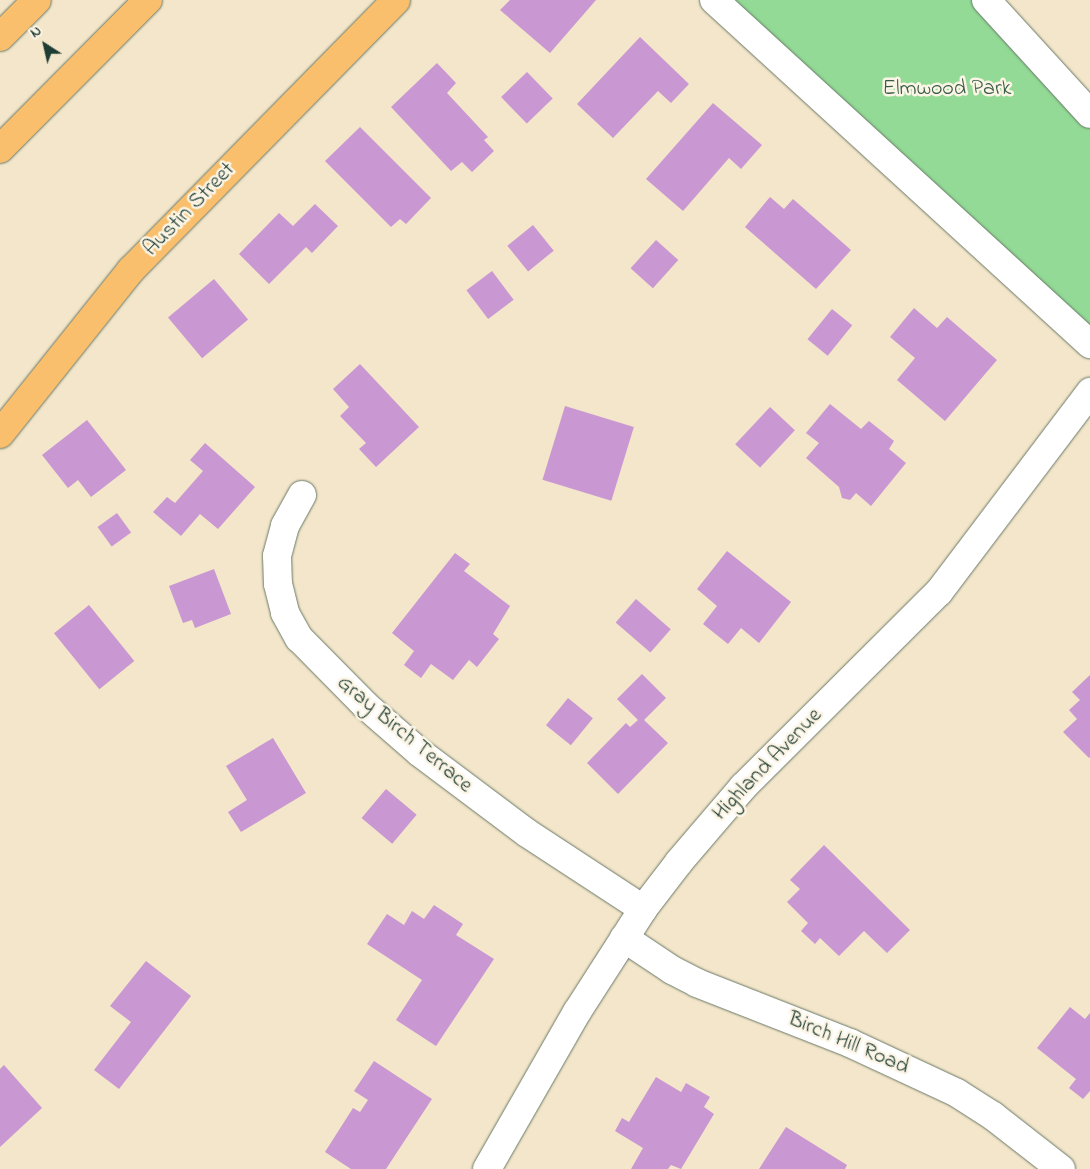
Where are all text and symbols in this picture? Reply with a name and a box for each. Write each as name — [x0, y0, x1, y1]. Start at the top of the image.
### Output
north arrow — [20, 20, 70, 70]
text: N — [26, 21, 46, 44]
park label: Elmwood Park — [883, 77, 1011, 103]
street label: Austin Street — [139, 158, 241, 262]
street label: Gray Birch Terrace — [331, 671, 477, 799]
street label: Highland Avenue — [708, 703, 828, 827]
street label: Birch Hill Road — [784, 1007, 912, 1081]

